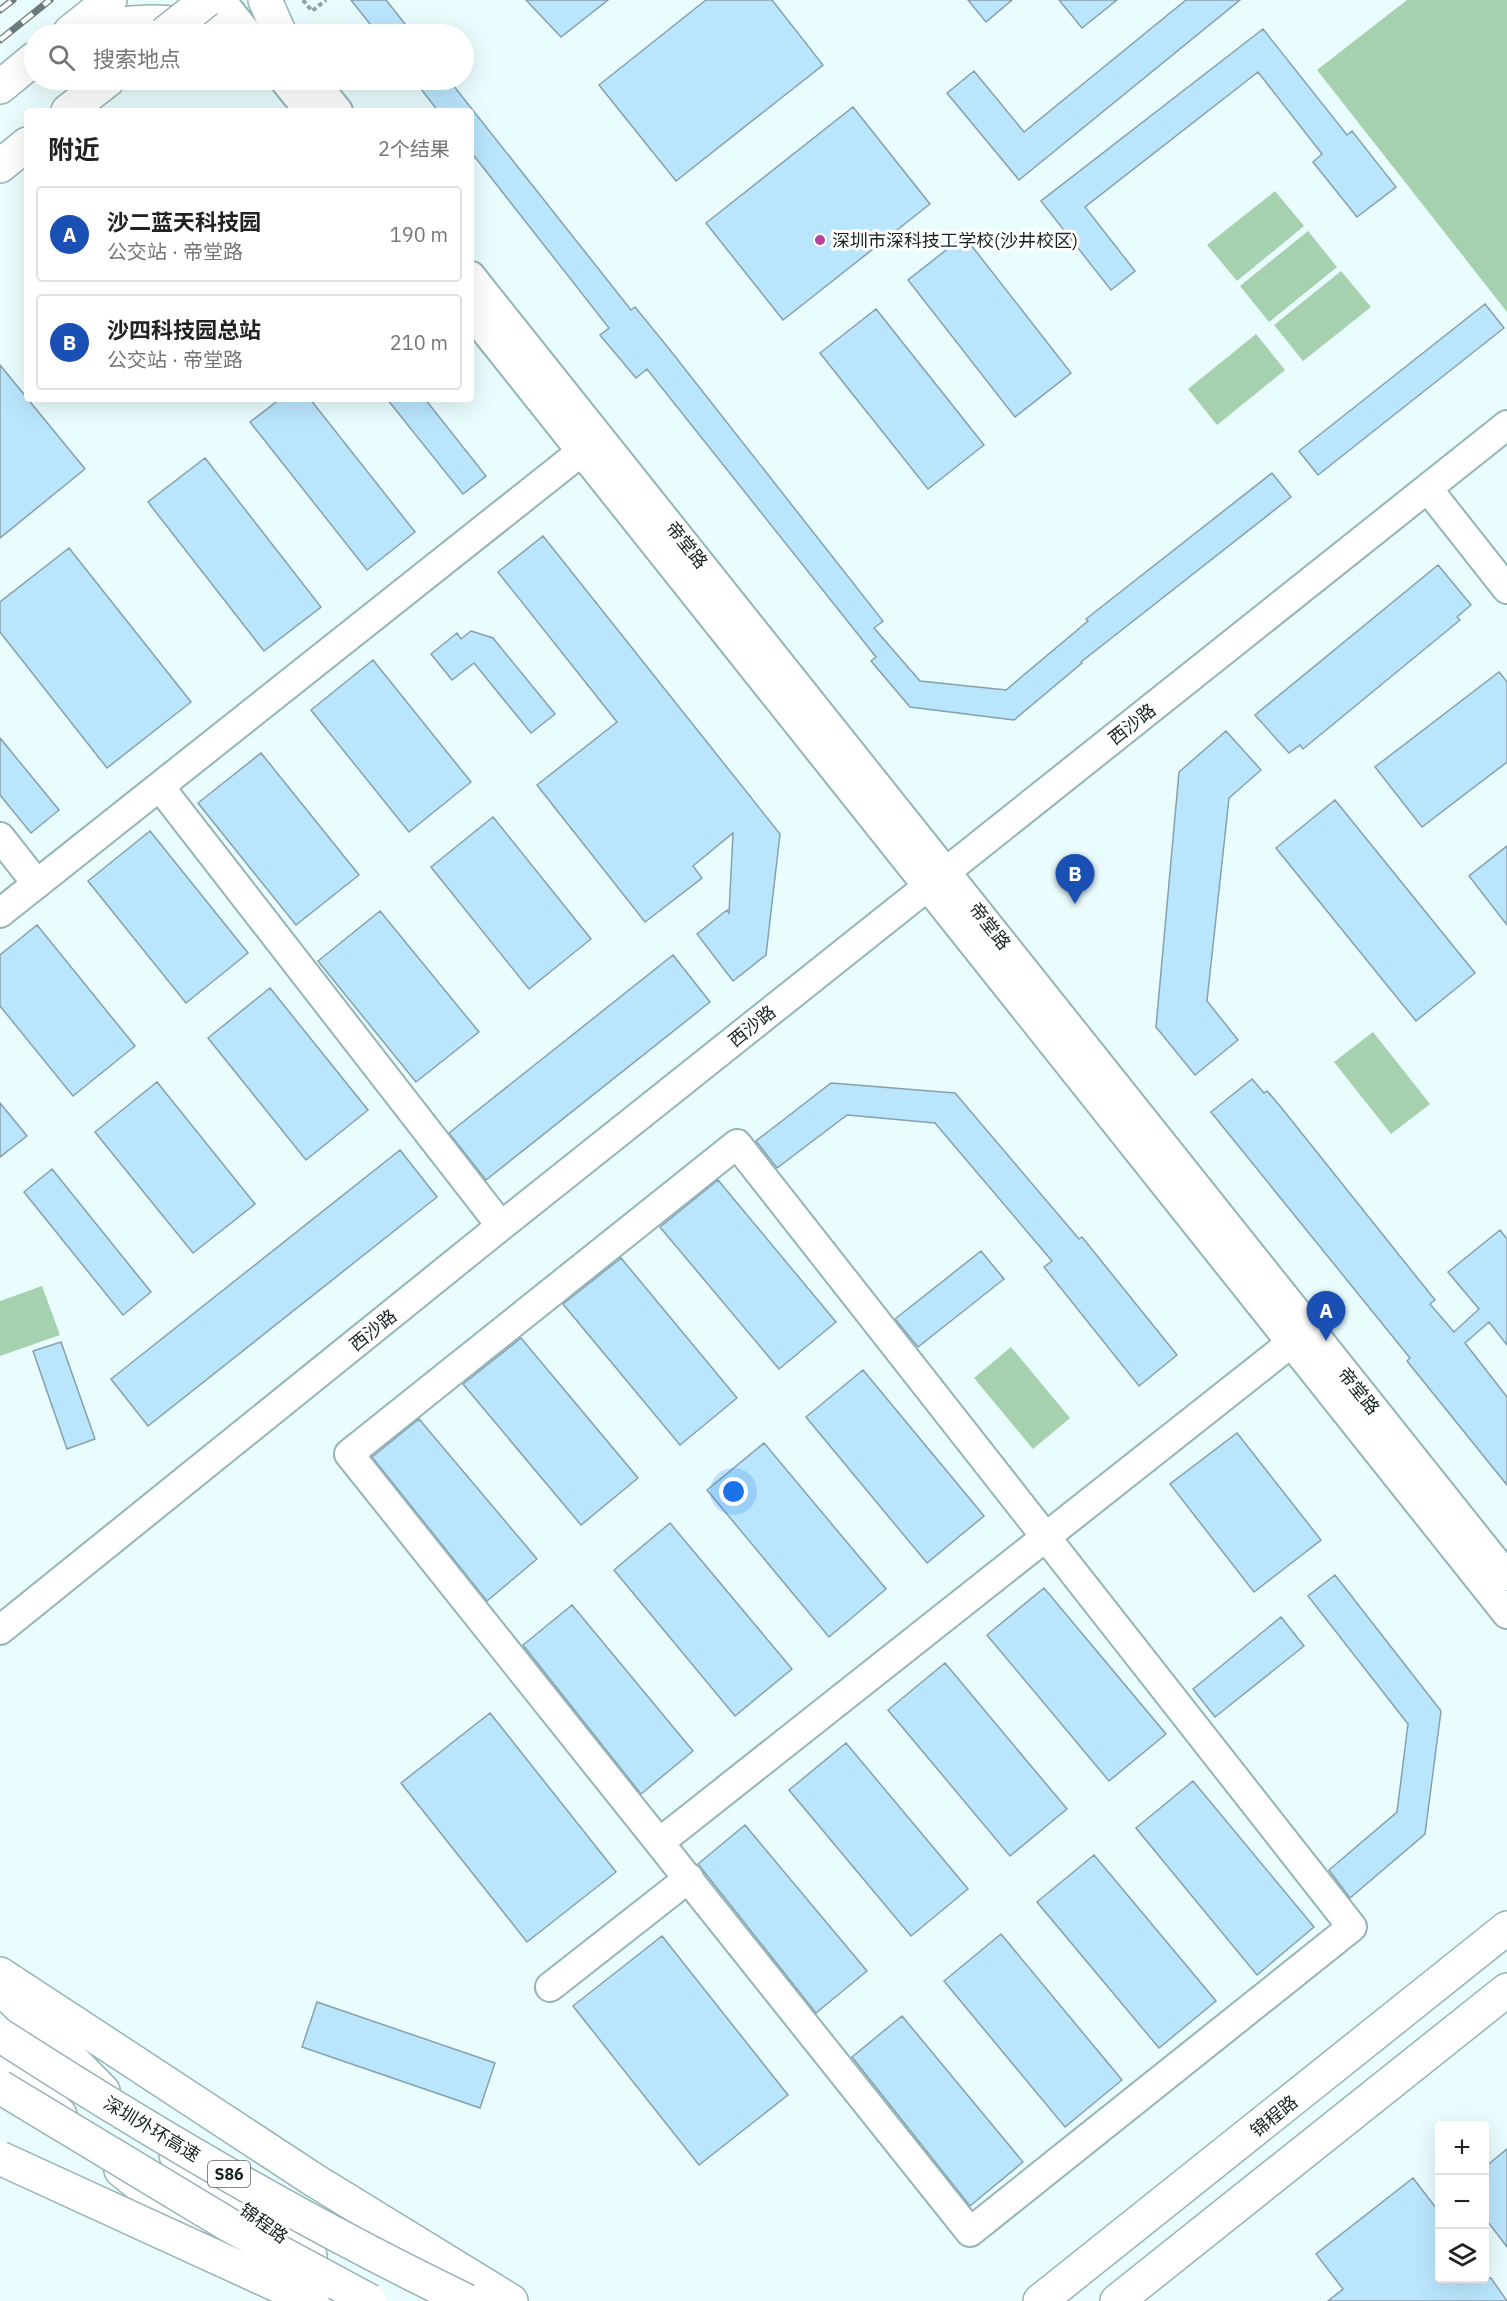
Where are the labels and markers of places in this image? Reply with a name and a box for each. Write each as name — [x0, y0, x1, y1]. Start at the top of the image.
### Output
place label: 深圳市深科技工学校(沙井校区) — [832, 229, 1078, 252]
marker: 深圳市深科技工学校(沙井校区) — [813, 233, 827, 247]
pin: B — [1056, 854, 1094, 904]
pin: A — [1306, 1292, 1346, 1341]

